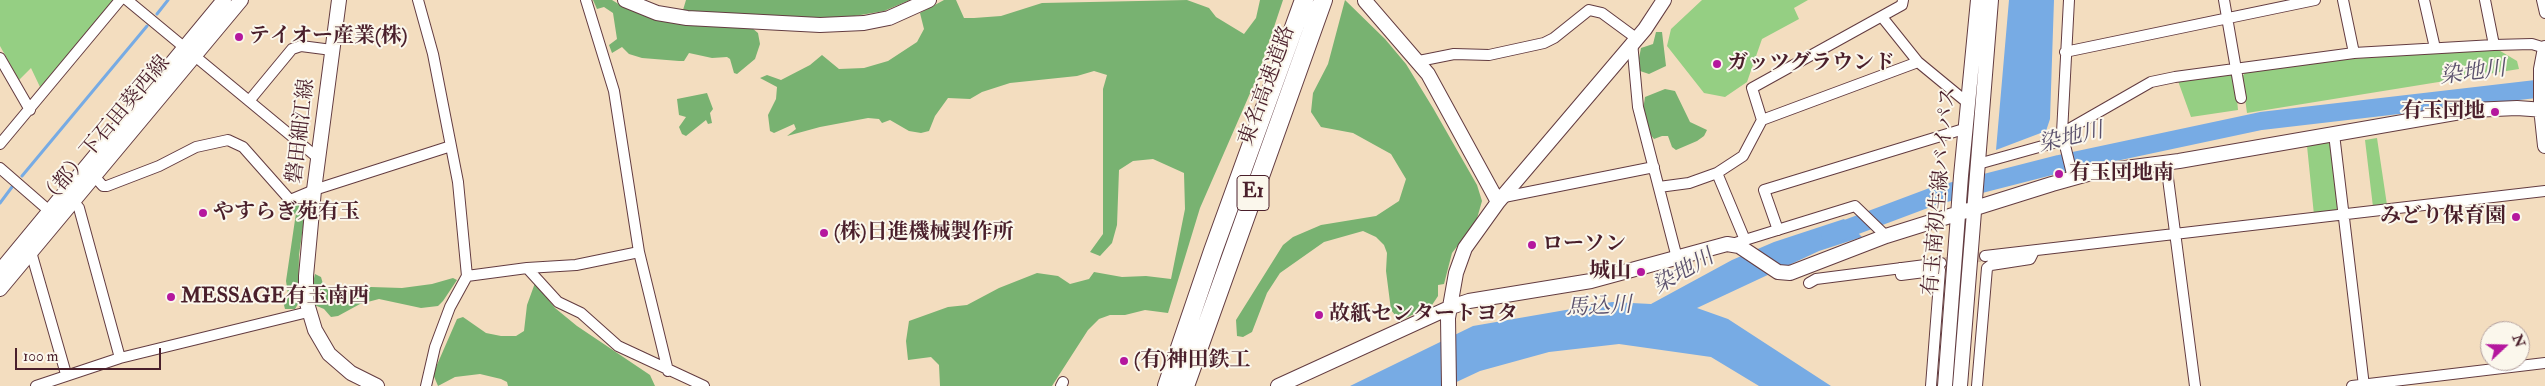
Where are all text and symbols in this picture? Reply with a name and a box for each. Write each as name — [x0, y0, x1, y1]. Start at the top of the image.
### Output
street label: 東名高速道路 — [1235, 22, 1301, 150]
place label: テイオー産業(株) — [249, 24, 407, 50]
marker: テイオー産業(株) — [233, 31, 245, 43]
place label: ガッツグラウンド — [1727, 51, 1895, 77]
street label: （都）下石田葵西線 — [36, 52, 176, 212]
water label: 染地川 — [2439, 57, 2507, 91]
marker: ガッツグラウンド — [1711, 58, 1723, 70]
street label: 磐田細江線 — [283, 77, 321, 185]
street label: 有玉南初生線バイパス — [1919, 85, 1963, 297]
place label: 有玉団地 — [2401, 99, 2485, 125]
marker: 有玉団地 — [2489, 106, 2501, 118]
water label: 染地川 — [2036, 119, 2106, 159]
place label: 有玉団地南 — [2069, 161, 2174, 187]
marker: 有玉団地南 — [2053, 168, 2065, 180]
road number: E1 — [1237, 176, 1269, 210]
place label: やすらぎ苑有玉 — [213, 200, 360, 226]
place label: みどり保育園 — [2380, 204, 2506, 230]
marker: やすらぎ苑有玉 — [197, 207, 209, 219]
marker: みどり保育園 — [2510, 211, 2522, 223]
place label: (株)日進機械製作所 — [834, 220, 1013, 246]
marker: (株)日進機械製作所 — [818, 227, 830, 239]
place label: ローソン — [1542, 232, 1626, 258]
marker: ローソン — [1526, 239, 1538, 251]
water label: 染地川 — [1649, 245, 1719, 301]
place label: 城山 — [1589, 259, 1631, 285]
marker: 城山 — [1635, 266, 1647, 278]
place label: MESSAGE有玉南西 — [181, 284, 370, 310]
marker: MESSAGE有玉南西 — [165, 291, 177, 303]
water label: 馬込川 — [1565, 293, 1633, 323]
place label: 故紙センタートヨタ — [1329, 302, 1518, 328]
marker: 故紙センタートヨタ — [1313, 309, 1325, 321]
north arrow — [2480, 321, 2530, 371]
text: N — [2508, 332, 2529, 350]
scale bar — [18, 338, 164, 370]
text: 100 m — [23, 347, 58, 366]
place label: (有)神田鉄工 — [1134, 348, 1250, 374]
marker: (有)神田鉄工 — [1118, 355, 1130, 367]

